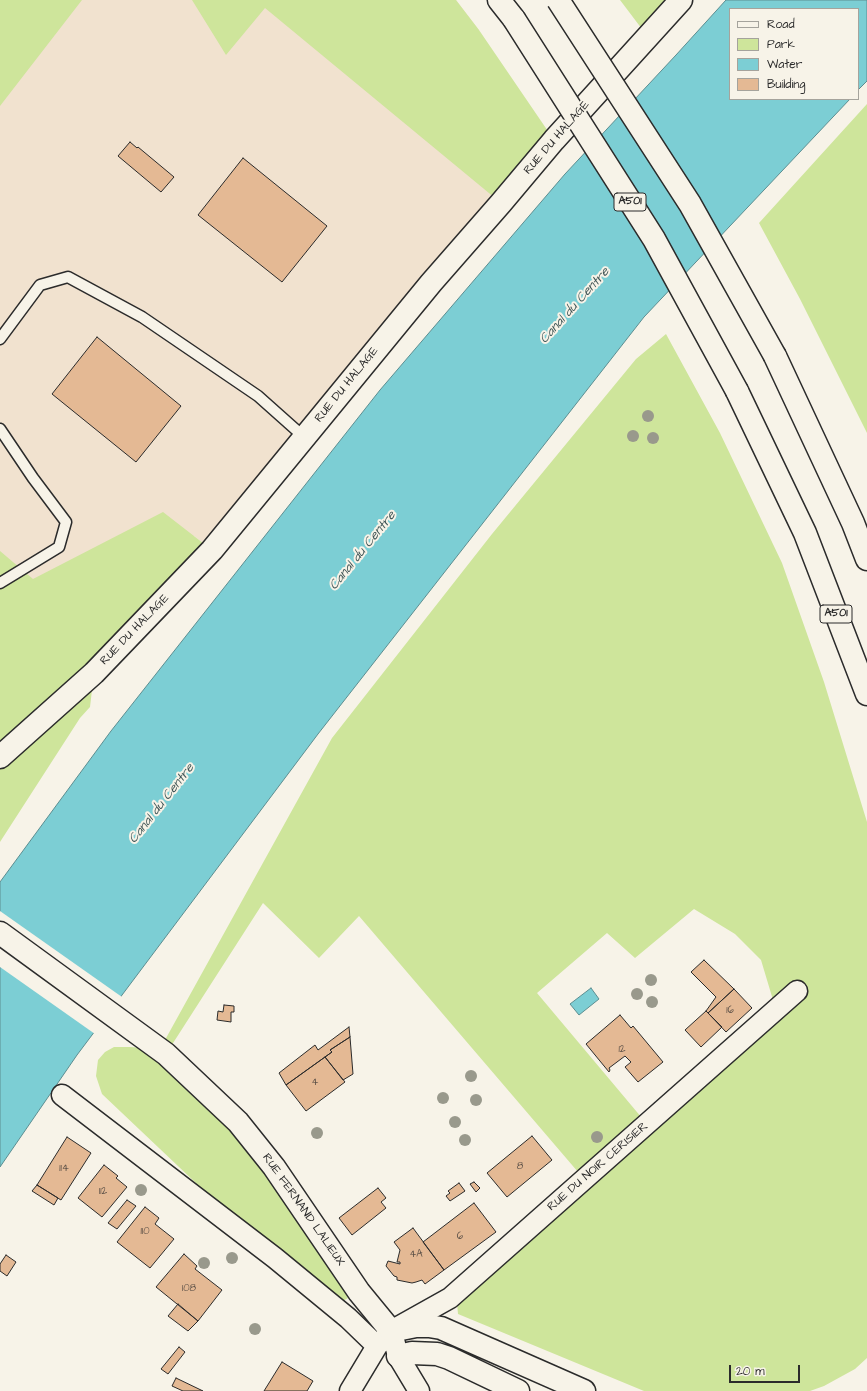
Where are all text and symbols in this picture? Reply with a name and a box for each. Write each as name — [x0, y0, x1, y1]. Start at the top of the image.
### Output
legend — [729, 8, 859, 100]
text: Road — [767, 16, 795, 33]
text: Park — [767, 36, 795, 53]
text: Water — [767, 56, 802, 73]
text: Building — [767, 76, 805, 93]
street label: RUE DU HALAGE — [521, 98, 593, 178]
road number: A501 — [614, 193, 646, 211]
water label: Canal du Centre — [537, 265, 613, 347]
street label: RUE DU HALAGE — [312, 344, 382, 426]
water label: Canal du Centre — [326, 508, 400, 594]
street label: RUE DU HALAGE — [98, 592, 172, 668]
road number: A501 — [820, 605, 852, 623]
water label: Canal du Centre — [126, 761, 198, 847]
house number: 16 — [726, 1005, 734, 1017]
house number: 12 — [618, 1044, 626, 1056]
house number: 4 — [312, 1077, 318, 1089]
street label: RUE DU NOIR CERISIER — [545, 1119, 651, 1215]
street label: RUE FERNAND LALIEUX — [259, 1151, 347, 1269]
house number: 8 — [517, 1161, 523, 1173]
house number: 114 — [59, 1163, 69, 1175]
house number: 112 — [99, 1186, 107, 1198]
house number: 110 — [141, 1226, 149, 1238]
house number: 6 — [457, 1231, 463, 1243]
house number: 4A — [409, 1249, 423, 1261]
house number: 108 — [182, 1283, 196, 1295]
scale bar — [731, 1357, 802, 1383]
text: 20 m — [736, 1363, 765, 1380]

